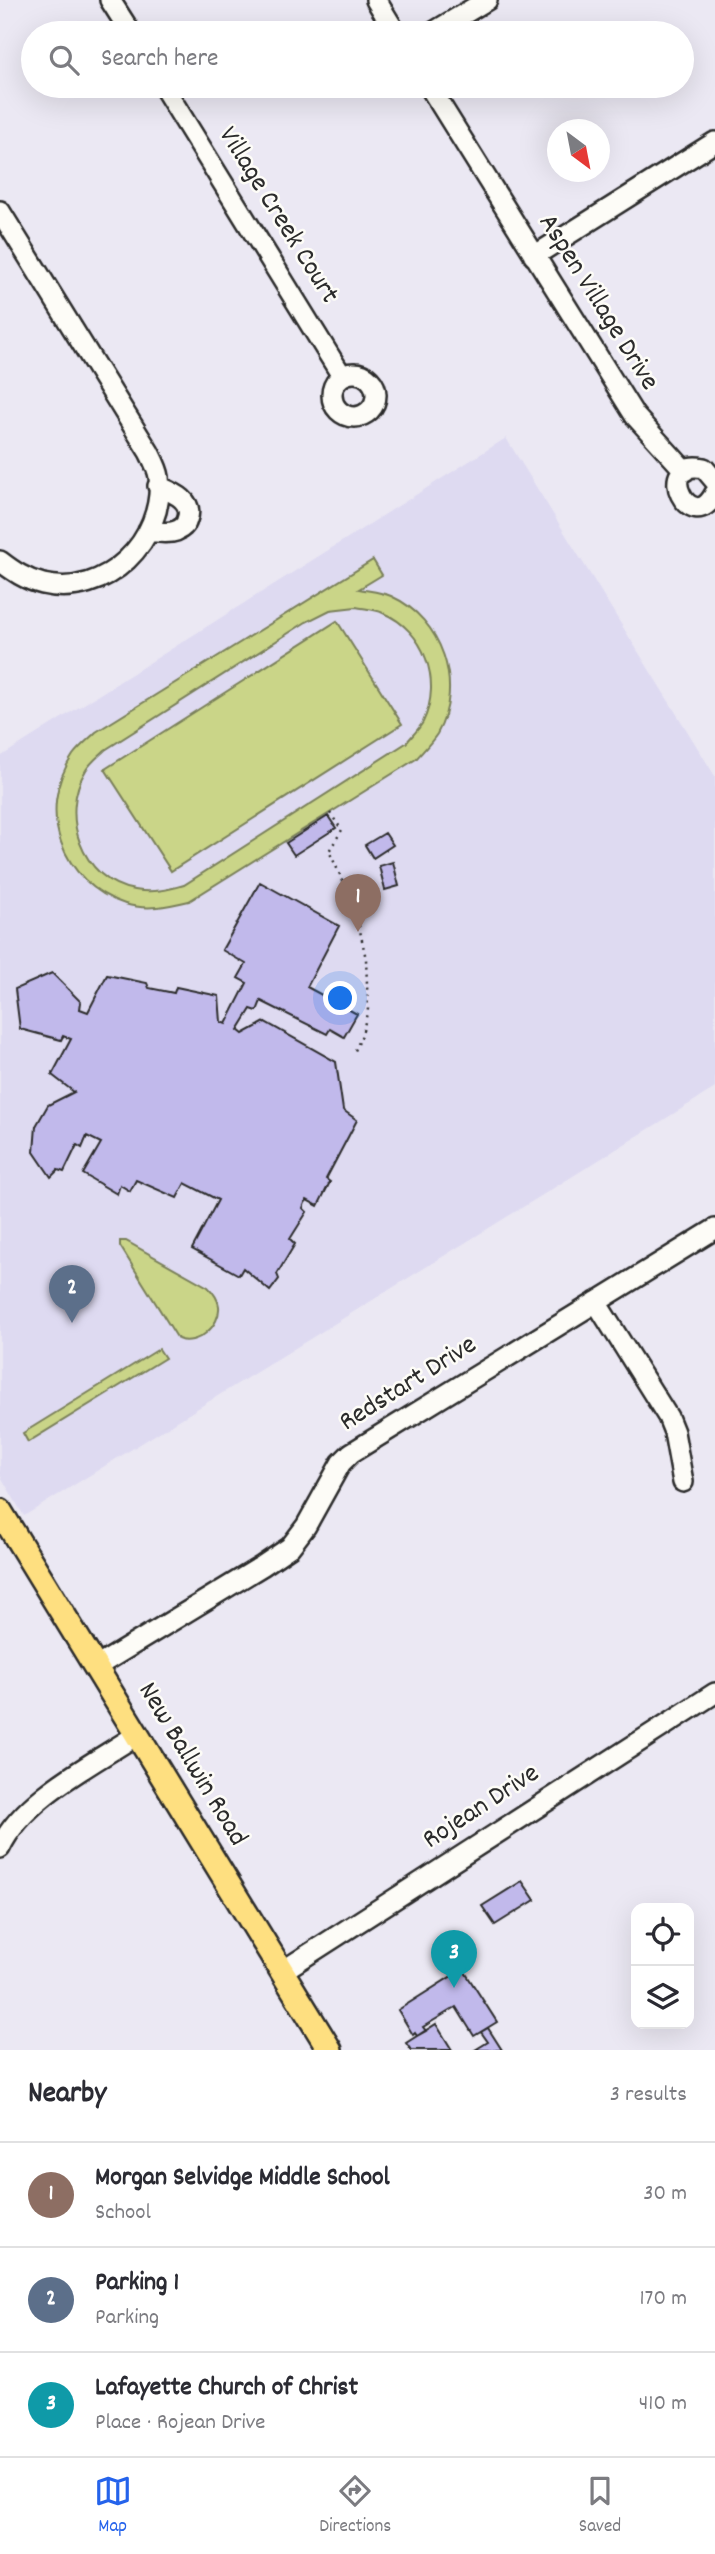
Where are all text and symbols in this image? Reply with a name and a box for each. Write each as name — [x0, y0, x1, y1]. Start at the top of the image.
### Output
search box — [21, 21, 694, 98]
icon: search — [45, 41, 83, 79]
text: Search here — [101, 41, 219, 78]
north arrow — [547, 119, 610, 182]
street label: Village Creek Court — [207, 120, 347, 312]
street label: Aspen Village Drive — [527, 207, 667, 399]
pin: 1 — [335, 874, 381, 932]
your location — [323, 981, 357, 1015]
pin: 2 — [49, 1265, 95, 1323]
street label: Redstart Drive — [332, 1327, 486, 1443]
street label: New Ballwin Road — [126, 1675, 256, 1855]
street label: Rojean Drive — [416, 1755, 548, 1861]
map controls — [631, 1903, 694, 2029]
button: locate — [631, 1903, 694, 1966]
pin: 3 — [431, 1930, 477, 1988]
button: layers — [631, 1966, 694, 2029]
text: Nearby — [28, 2074, 106, 2117]
text: 3 results — [610, 2079, 687, 2112]
text: Morgan Selvidge Middle School — [95, 2160, 390, 2197]
text: 1 — [48, 2178, 54, 2211]
text: 30 m — [643, 2178, 687, 2211]
text: School — [95, 2197, 151, 2230]
text: Parking 1 — [95, 2265, 179, 2302]
text: 2 — [46, 2283, 56, 2316]
text: 170 m — [640, 2283, 687, 2316]
text: Parking — [95, 2302, 159, 2335]
text: Lafayette Church of Christ — [95, 2370, 358, 2407]
text: 3 — [46, 2388, 56, 2421]
text: 410 m — [639, 2388, 687, 2421]
text: Place · Rojean Drive — [95, 2407, 265, 2440]
tab: Map — [94, 2472, 132, 2541]
tab: Directions — [319, 2472, 391, 2541]
tab: Saved — [579, 2472, 621, 2541]

